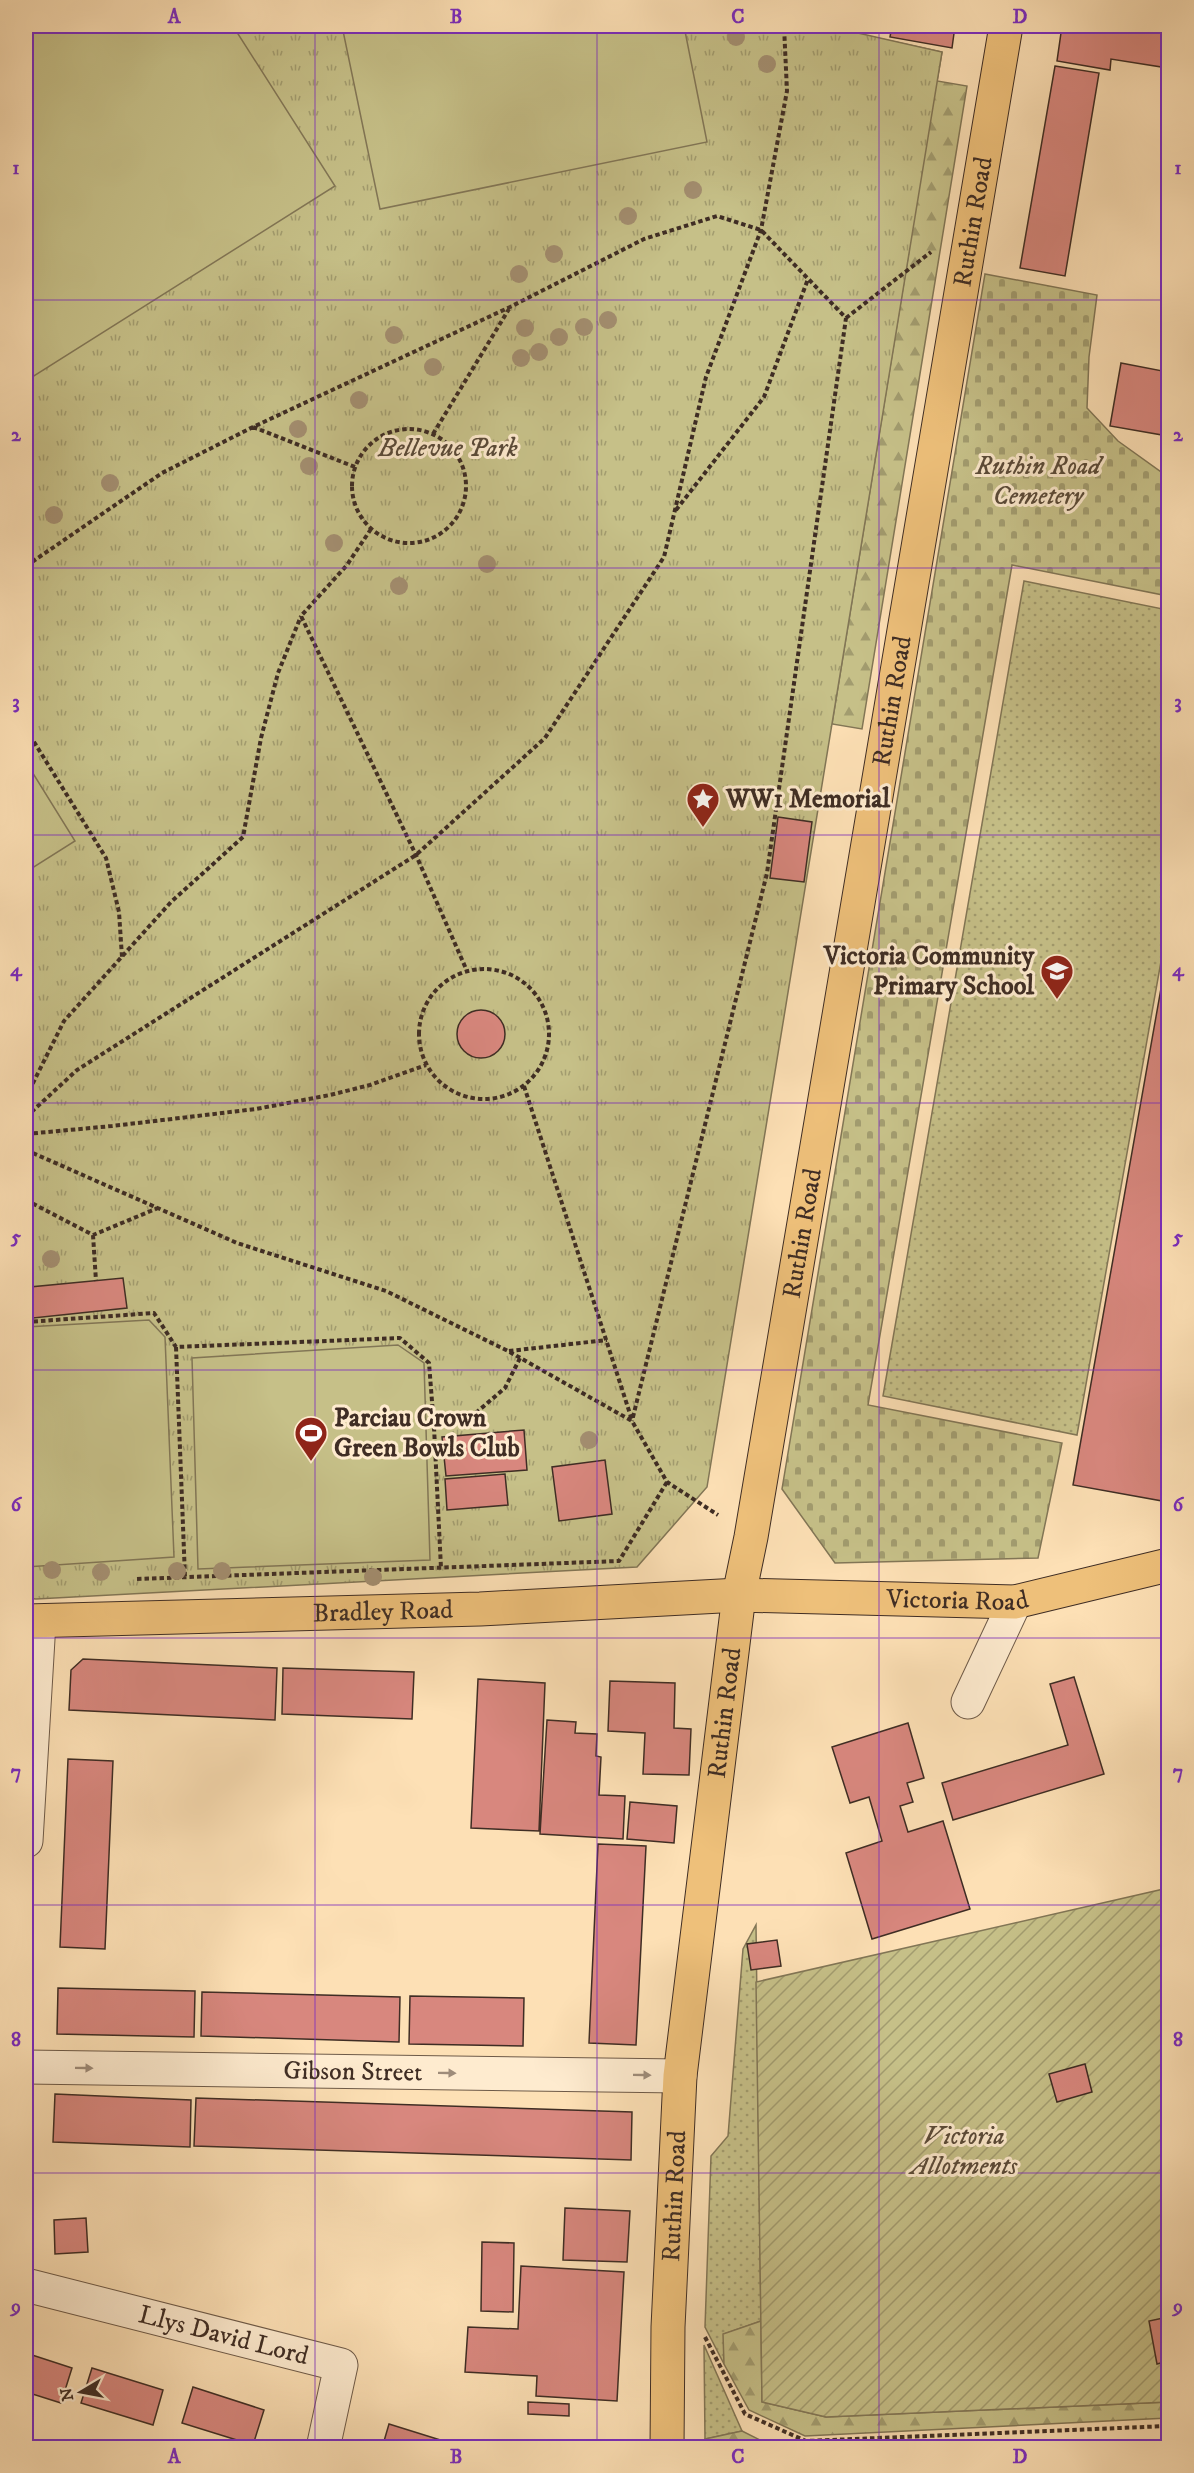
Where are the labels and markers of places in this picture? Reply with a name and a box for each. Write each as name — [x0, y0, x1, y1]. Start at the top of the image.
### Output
place icon: WW1 Memorial — [685, 781, 721, 828]
place label: WW1 Memorial — [725, 783, 891, 816]
place label: Victoria Community Primary School — [823, 940, 1035, 1003]
school or university icon: Victoria Community Primary School — [1039, 953, 1075, 1000]
place label: Parciau Crown Green Bowls Club — [334, 1402, 520, 1465]
sports icon: Parciau Crown Green Bowls Club — [293, 1415, 329, 1462]

